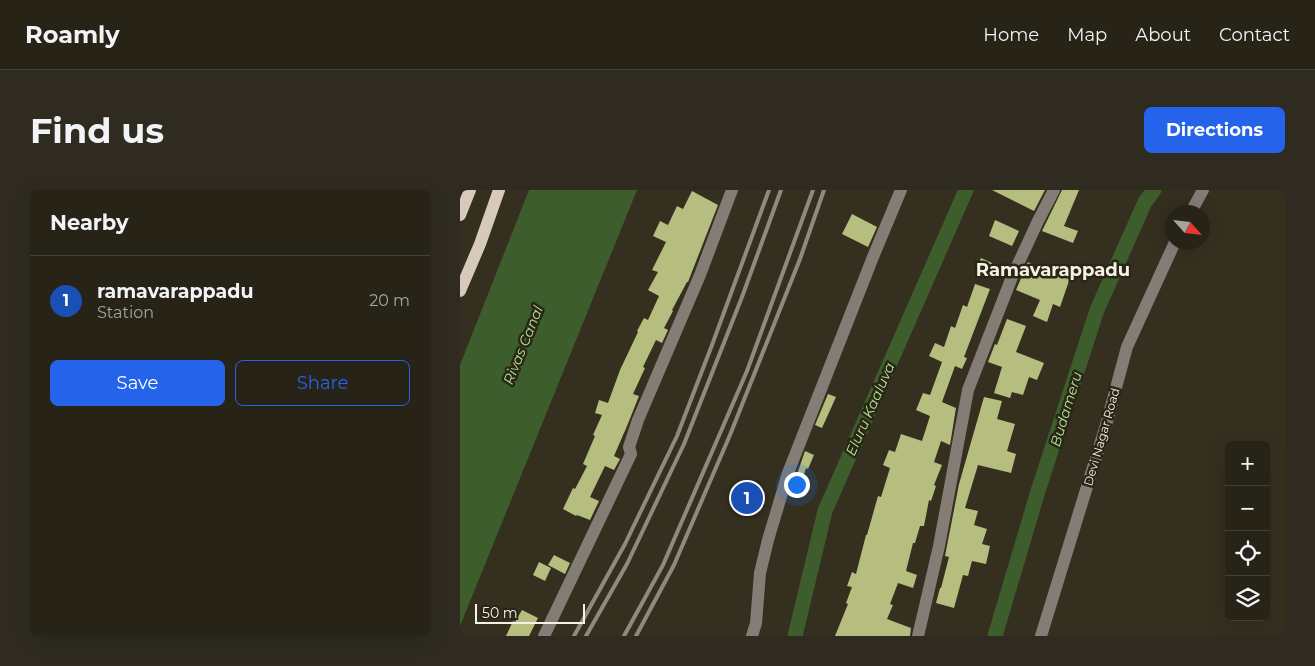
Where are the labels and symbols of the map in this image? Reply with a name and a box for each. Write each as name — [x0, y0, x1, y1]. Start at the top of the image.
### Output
north arrow — [1165, 205, 1210, 250]
district label: Ramavarappadu — [976, 259, 1130, 281]
water label: Rivas Canal — [499, 303, 547, 387]
water label: Eluru Kaaluva — [841, 360, 899, 458]
water label: Budameru — [1046, 369, 1086, 449]
street label: Devi Nagar Road — [1080, 386, 1123, 488]
your location — [784, 472, 810, 498]
pin: 1 — [731, 479, 763, 517]
scale bar — [475, 601, 585, 624]

